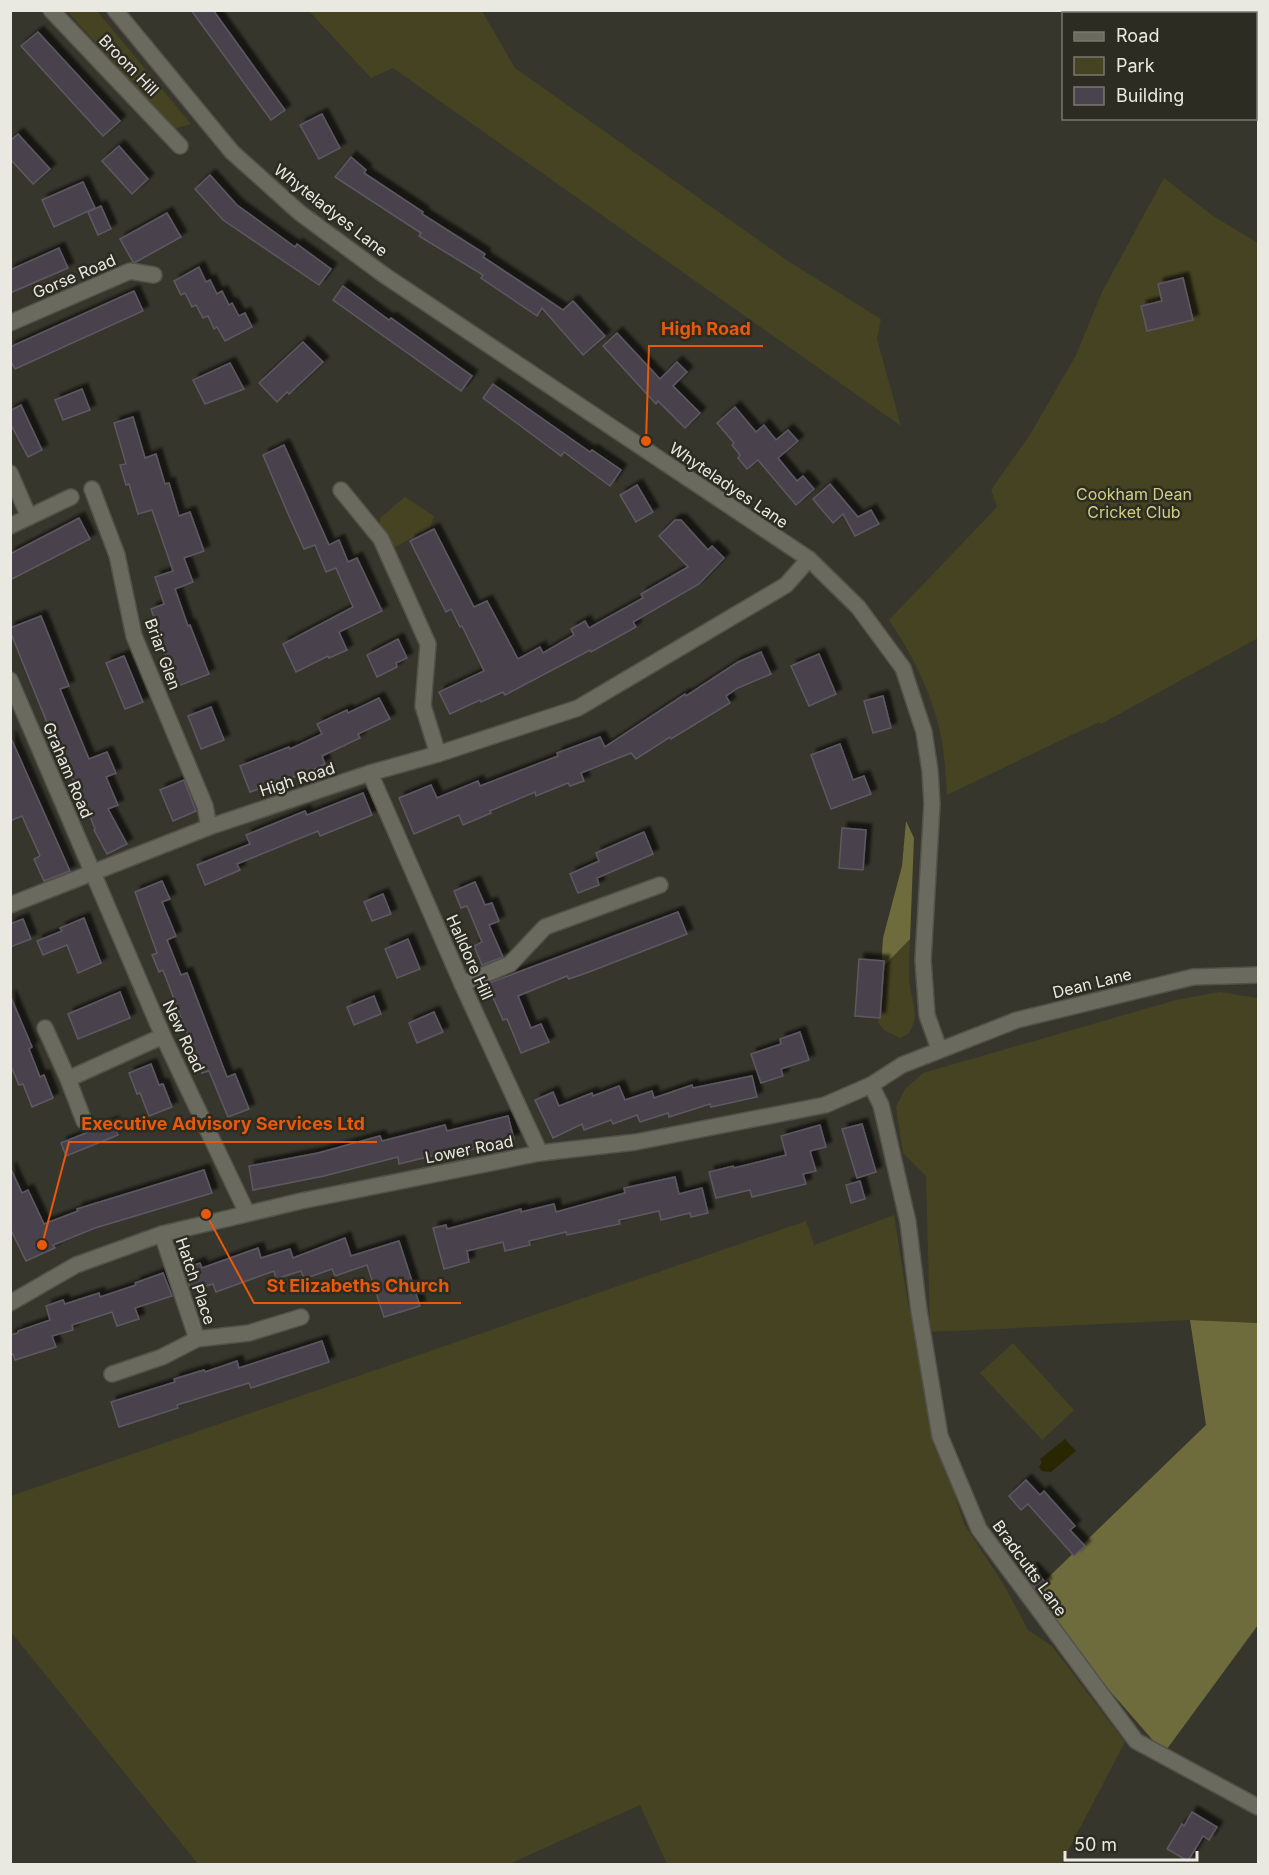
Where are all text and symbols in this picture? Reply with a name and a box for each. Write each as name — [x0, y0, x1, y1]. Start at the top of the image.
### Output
legend — [1062, 12, 1257, 120]
text: Road — [1116, 25, 1159, 46]
street label: Broom Hill — [95, 30, 163, 100]
text: Park — [1116, 55, 1155, 76]
text: Building — [1116, 85, 1184, 106]
street label: Whyteladyes Lane — [270, 159, 392, 261]
street label: Gorse Road — [29, 250, 119, 302]
callout: High Road — [649, 310, 763, 346]
text: High Road — [661, 318, 751, 339]
street label: Whyteladyes Lane — [666, 438, 792, 532]
park label: Cookham Dean Cricket Club — [1076, 484, 1192, 522]
street label: Briar Glen — [141, 615, 185, 693]
street label: Graham Road — [39, 719, 97, 821]
street label: High Road — [257, 757, 337, 801]
street label: Halldore Hill — [442, 911, 498, 1003]
street label: Dean Lane — [1050, 964, 1134, 1002]
street label: New Road — [159, 997, 209, 1075]
callout: Executive Advisory Services Ltd — [69, 1106, 377, 1142]
text: Executive Advisory Services Ltd — [81, 1113, 365, 1134]
street label: Lower Road — [423, 1131, 515, 1167]
street label: Hatch Place — [172, 1235, 220, 1327]
callout: St Elizabeths Church — [254, 1267, 461, 1303]
text: St Elizabeths Church — [267, 1275, 449, 1296]
street label: Bradcutts Lane — [989, 1516, 1071, 1620]
scale bar — [1065, 1824, 1197, 1862]
text: 50 m — [1074, 1834, 1117, 1855]

